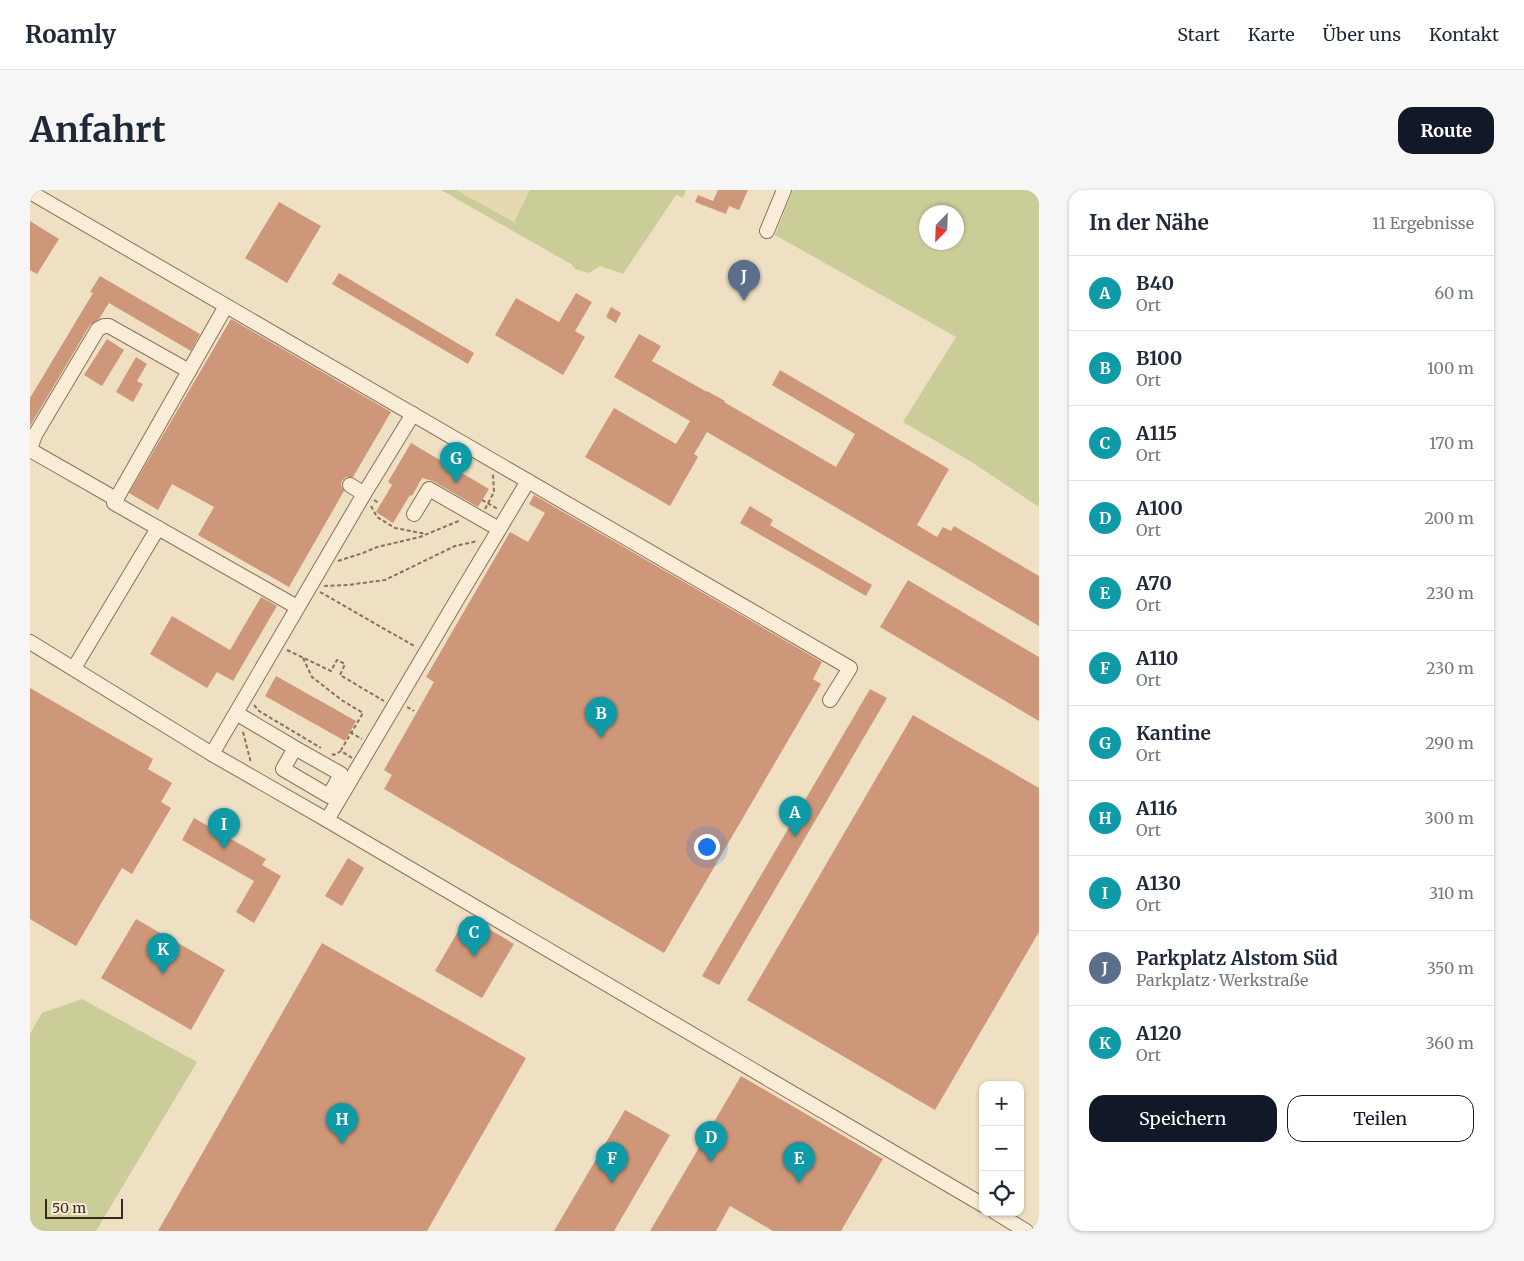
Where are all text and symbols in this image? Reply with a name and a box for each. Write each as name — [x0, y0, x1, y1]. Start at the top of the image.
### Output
text: Roamly — [25, 19, 116, 50]
text: Start — [1177, 23, 1220, 46]
text: Karte — [1248, 23, 1295, 46]
text: Über uns — [1323, 23, 1401, 46]
text: Kontakt — [1429, 23, 1499, 46]
button: Route — [1398, 107, 1494, 154]
text: Anfahrt — [30, 108, 166, 152]
north arrow — [919, 205, 964, 250]
text: In der Nähe — [1089, 209, 1209, 236]
text: 11 Ergebnisse — [1372, 213, 1474, 233]
pin: J — [728, 260, 760, 301]
text: B40 — [1136, 271, 1174, 295]
text: A — [1099, 283, 1111, 303]
text: 60 m — [1434, 283, 1474, 303]
text: Ort — [1136, 295, 1161, 315]
text: B100 — [1136, 346, 1182, 370]
text: B — [1099, 358, 1111, 378]
text: 100 m — [1427, 358, 1474, 378]
text: Ort — [1136, 370, 1161, 390]
text: A115 — [1136, 421, 1177, 445]
text: C — [1100, 433, 1110, 453]
text: 170 m — [1429, 433, 1474, 453]
pin: G — [440, 442, 472, 483]
text: Ort — [1136, 445, 1161, 465]
text: A100 — [1136, 496, 1183, 520]
text: D — [1099, 508, 1111, 528]
text: 200 m — [1424, 508, 1474, 528]
text: Ort — [1136, 520, 1161, 540]
text: A70 — [1136, 571, 1172, 595]
text: E — [1100, 583, 1110, 603]
text: 230 m — [1426, 583, 1474, 603]
text: Ort — [1136, 595, 1161, 615]
text: A110 — [1136, 646, 1178, 670]
text: F — [1100, 658, 1110, 678]
text: 230 m — [1426, 658, 1474, 678]
text: Ort — [1136, 670, 1161, 690]
pin: B — [585, 697, 617, 738]
text: Kantine — [1136, 721, 1211, 745]
text: G — [1099, 733, 1111, 753]
text: 290 m — [1425, 733, 1474, 753]
text: Ort — [1136, 745, 1161, 765]
pin: A — [779, 796, 811, 837]
text: A116 — [1136, 796, 1178, 820]
pin: I — [208, 808, 240, 849]
text: H — [1098, 808, 1112, 828]
text: 300 m — [1425, 808, 1474, 828]
text: Ort — [1136, 820, 1161, 840]
your location — [694, 834, 720, 860]
text: A130 — [1136, 871, 1181, 895]
text: I — [1102, 883, 1108, 903]
text: 310 m — [1429, 883, 1474, 903]
text: Ort — [1136, 895, 1161, 915]
pin: C — [458, 916, 490, 957]
pin: K — [147, 933, 179, 974]
text: Parkplatz Alstom Süd — [1136, 946, 1338, 970]
text: J — [1102, 958, 1108, 978]
text: 350 m — [1427, 958, 1474, 978]
text: Parkplatz · Werkstraße — [1136, 970, 1308, 990]
text: A120 — [1136, 1021, 1182, 1045]
text: K — [1099, 1033, 1111, 1053]
text: 360 m — [1425, 1033, 1474, 1053]
text: Ort — [1136, 1045, 1161, 1065]
map controls — [979, 1081, 1024, 1216]
button: + — [979, 1081, 1024, 1126]
button: Speichern — [1089, 1095, 1277, 1142]
button: Teilen — [1287, 1095, 1474, 1142]
pin: H — [326, 1103, 358, 1144]
pin: D — [695, 1121, 727, 1162]
button: − — [979, 1126, 1024, 1171]
pin: F — [596, 1142, 628, 1183]
pin: E — [783, 1142, 815, 1183]
button: locate — [979, 1171, 1024, 1216]
scale bar — [45, 1196, 122, 1219]
text: 50 m — [52, 1199, 86, 1217]

